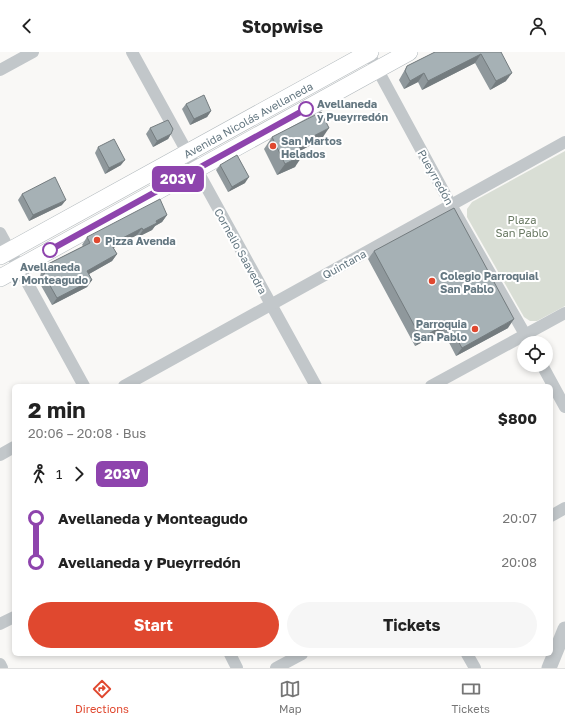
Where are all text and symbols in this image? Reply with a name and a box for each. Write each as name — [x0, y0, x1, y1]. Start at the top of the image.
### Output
icon: back — [16, 15, 38, 37]
text: Stopwise — [242, 15, 323, 37]
icon: person — [527, 15, 549, 37]
street label: Avenida Nicolás Avellaneda — [181, 79, 315, 160]
place label: Avellaneda y Pueyrredón — [317, 97, 388, 123]
marker: Avellaneda y Pueyrredón — [298, 101, 314, 117]
place label: San Martos Helados — [281, 134, 342, 160]
marker: San Martos Helados — [268, 141, 278, 151]
street label: Pueyrredón — [415, 147, 457, 207]
line badge: 203V — [150, 166, 206, 192]
text: 203V — [160, 170, 196, 187]
street label: Cornelio Saavedra — [212, 206, 270, 296]
park label: Plaza San Pablo — [496, 213, 549, 239]
place label: Pizza Avenda — [105, 234, 176, 247]
marker: Pizza Avenda — [92, 235, 102, 245]
marker: Avellaneda y Monteagudo — [42, 242, 58, 258]
street label: Quintana — [320, 247, 368, 281]
place label: Avellaneda y Monteagudo — [12, 260, 89, 286]
place label: Colegio Parroquial San Pablo — [440, 269, 539, 295]
marker: Colegio Parroquial San Pablo — [427, 276, 437, 286]
place label: Parroquia San Pablo — [413, 317, 467, 343]
marker: Parroquia San Pablo — [470, 324, 480, 334]
map controls — [517, 336, 553, 372]
button: locate — [517, 336, 553, 372]
text: 2 min — [28, 396, 86, 423]
text: $800 — [498, 409, 537, 427]
text: 20:06 – 20:08 · Bus — [28, 425, 146, 441]
icon: walk — [28, 463, 50, 485]
icon: forward — [68, 463, 90, 485]
text: 203V — [104, 465, 140, 482]
text: 1 — [56, 466, 62, 482]
text: Avellaneda y Monteagudo — [58, 509, 248, 527]
text: 20:07 — [503, 510, 537, 526]
text: Avellaneda y Pueyrredón — [58, 553, 241, 571]
text: 20:08 — [502, 554, 537, 570]
button: Start — [28, 602, 279, 648]
button: Tickets — [287, 602, 537, 648]
tab: Directions — [75, 678, 129, 715]
tab: Map — [279, 678, 301, 715]
tab: Tickets — [452, 678, 490, 715]

